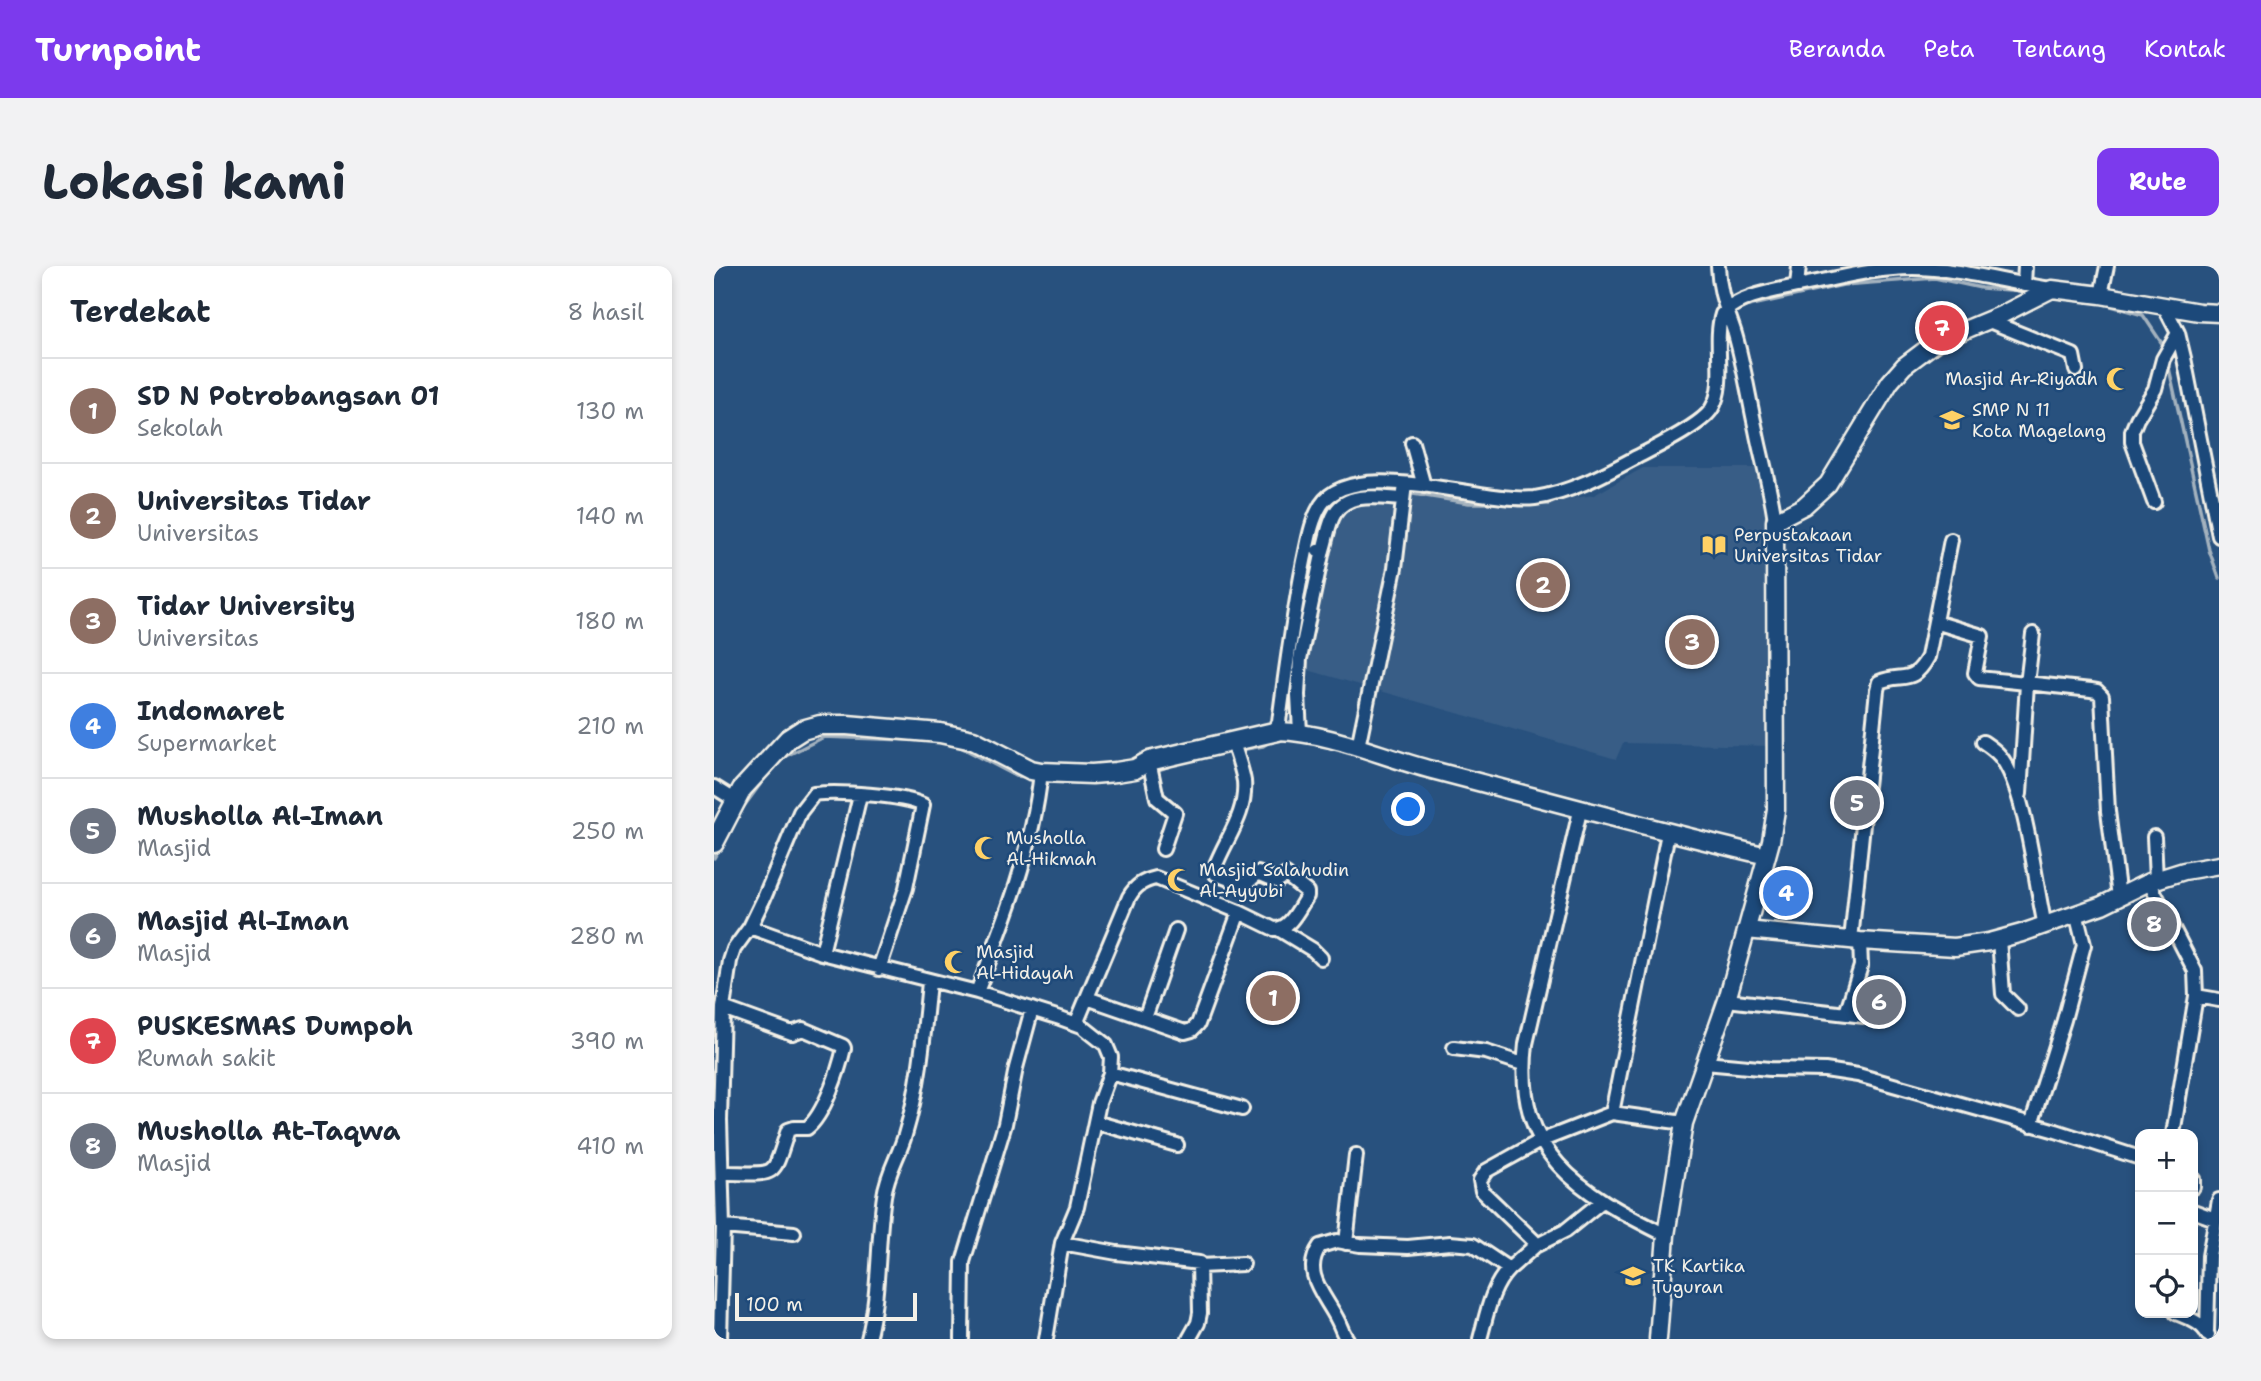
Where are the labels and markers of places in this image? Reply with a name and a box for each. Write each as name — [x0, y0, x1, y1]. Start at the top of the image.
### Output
pin: 7 — [1919, 302, 1965, 354]
mosque icon: Masjid Ar-Riyadh — [2104, 365, 2132, 393]
place label: Masjid Ar-Riyadh — [1945, 367, 2098, 391]
place label: SMP N 11 Kota Magelang — [1972, 398, 2106, 443]
school or university icon: SMP N 11 Kota Magelang — [1938, 406, 1966, 434]
place label: Perpustakaan Universitas Tidar — [1734, 523, 1882, 568]
library icon: Perpustakaan Universitas Tidar — [1700, 531, 1728, 559]
pin: 2 — [1520, 559, 1566, 611]
pin: 3 — [1669, 616, 1715, 668]
pin: 5 — [1834, 777, 1880, 829]
place label: Musholla Al-Hikmah — [1006, 826, 1097, 871]
mosque icon: Musholla Al-Hikmah — [972, 834, 1000, 862]
place label: Masjid Salahudin Al-Ayyubi — [1199, 858, 1349, 903]
mosque icon: Masjid Salahudin Al-Ayyubi — [1165, 866, 1193, 894]
pin: 4 — [1763, 867, 1809, 919]
pin: 8 — [2131, 898, 2177, 950]
place label: Masjid Al-Hidayah — [976, 940, 1074, 985]
mosque icon: Masjid Al-Hidayah — [942, 948, 970, 976]
pin: 1 — [1250, 972, 1296, 1024]
pin: 6 — [1856, 976, 1902, 1028]
place label: TK Kartika Tuguran — [1653, 1254, 1745, 1299]
school or university icon: TK Kartika Tuguran — [1619, 1262, 1647, 1290]

